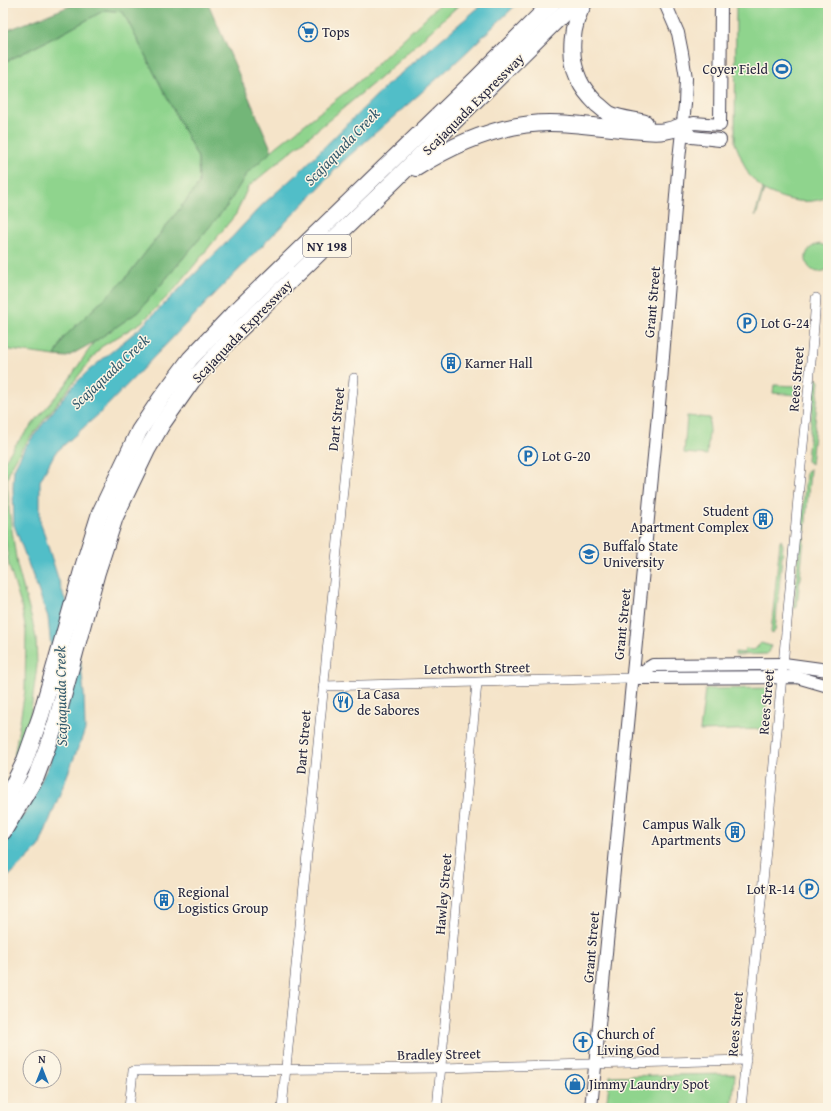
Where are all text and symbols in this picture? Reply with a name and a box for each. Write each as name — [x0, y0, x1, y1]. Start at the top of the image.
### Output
supermarket icon: Tops — [297, 21, 319, 43]
place label: Tops — [322, 22, 350, 42]
street label: Scajaquada Expressway — [417, 48, 529, 160]
sports icon: Coyer Field — [771, 58, 793, 80]
place label: Coyer Field — [702, 59, 769, 79]
water label: Scajaquada Creek — [299, 103, 384, 190]
road number: NY 198 — [303, 235, 351, 257]
street label: Grant Street — [639, 265, 665, 339]
street label: Scajaquada Expressway — [187, 275, 297, 387]
parking icon: Lot G-24 — [736, 312, 758, 334]
place label: Lot G-24 — [761, 313, 810, 333]
water label: Scajaquada Creek — [66, 330, 154, 414]
street label: Rees Street — [783, 346, 809, 412]
building icon: Karner Hall — [440, 352, 462, 374]
place label: Karner Hall — [465, 353, 533, 373]
street label: Dart Street — [323, 386, 349, 452]
parking icon: Lot G-20 — [517, 445, 539, 467]
place label: Lot G-20 — [542, 446, 591, 466]
place label: Student Apartment Complex — [631, 501, 750, 537]
building icon: Student Apartment Complex — [752, 508, 774, 530]
place label: Buffalo State University — [603, 536, 679, 572]
school or university icon: Buffalo State University — [578, 543, 600, 565]
street label: Grant Street — [608, 587, 636, 661]
water label: Scajaquada Creek — [49, 645, 72, 746]
street label: Letchworth Street — [424, 657, 530, 679]
street label: Rees Street — [753, 669, 779, 735]
place label: La Casa de Sabores — [357, 684, 420, 720]
restaurant icon: La Casa de Sabores — [332, 691, 354, 713]
street label: Dart Street — [290, 709, 316, 775]
place label: Campus Walk Apartments — [643, 814, 722, 850]
building icon: Campus Walk Apartments — [724, 821, 746, 843]
street label: Hawley Street — [429, 852, 457, 936]
parking icon: Lot R-14 — [798, 878, 820, 900]
place label: Lot R-14 — [747, 879, 795, 899]
place label: Regional Logistics Group — [178, 882, 269, 918]
building icon: Regional Logistics Group — [153, 889, 175, 911]
street label: Grant Street — [578, 910, 604, 984]
street label: Rees Street — [722, 991, 748, 1057]
place label: Church of Living God — [597, 1024, 660, 1060]
church icon: Church of Living God — [572, 1031, 594, 1053]
street label: Bradley Street — [397, 1043, 481, 1065]
north arrow — [22, 1049, 62, 1089]
text: N — [38, 1051, 46, 1067]
shop icon: Jimmy Laundry Spot — [564, 1073, 586, 1095]
place label: Jimmy Laundry Spot — [587, 1074, 709, 1094]

